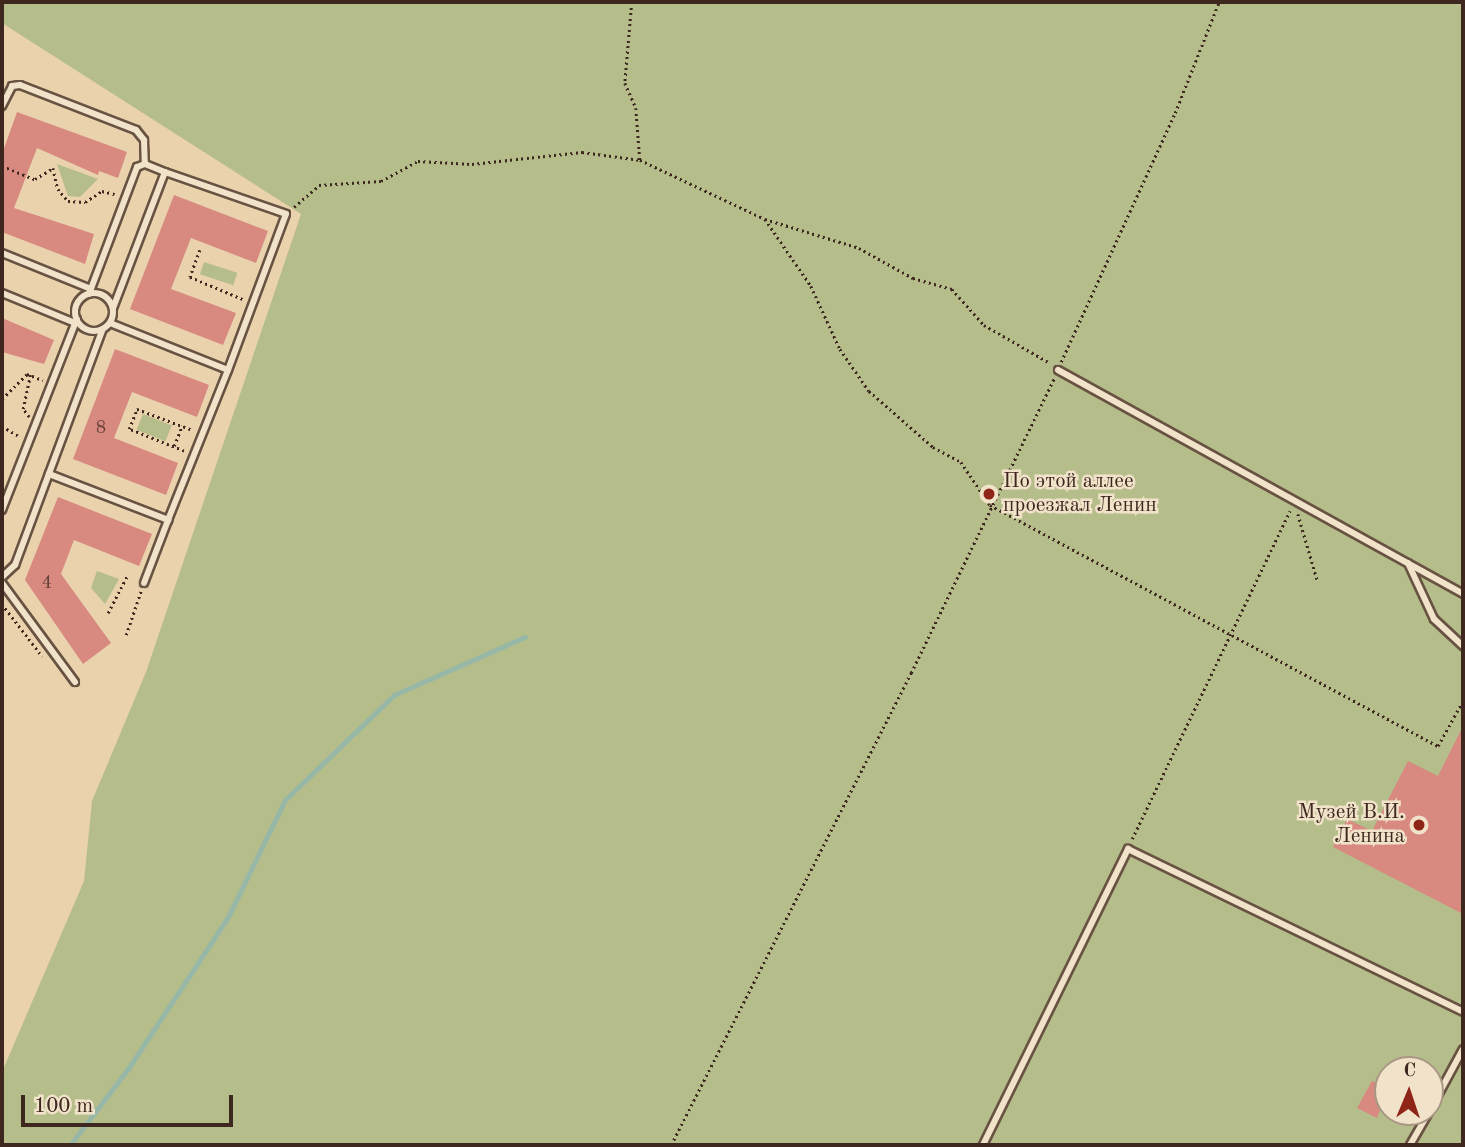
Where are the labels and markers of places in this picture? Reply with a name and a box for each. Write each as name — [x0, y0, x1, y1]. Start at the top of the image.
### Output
place label: По этой аллее проезжал Ленин — [1003, 469, 1157, 519]
marker: По этой аллее проезжал Ленин — [981, 486, 997, 502]
place label: Музей В.И. Ленина — [1298, 800, 1405, 850]
marker: Музей В.И. Ленина — [1411, 817, 1427, 833]

